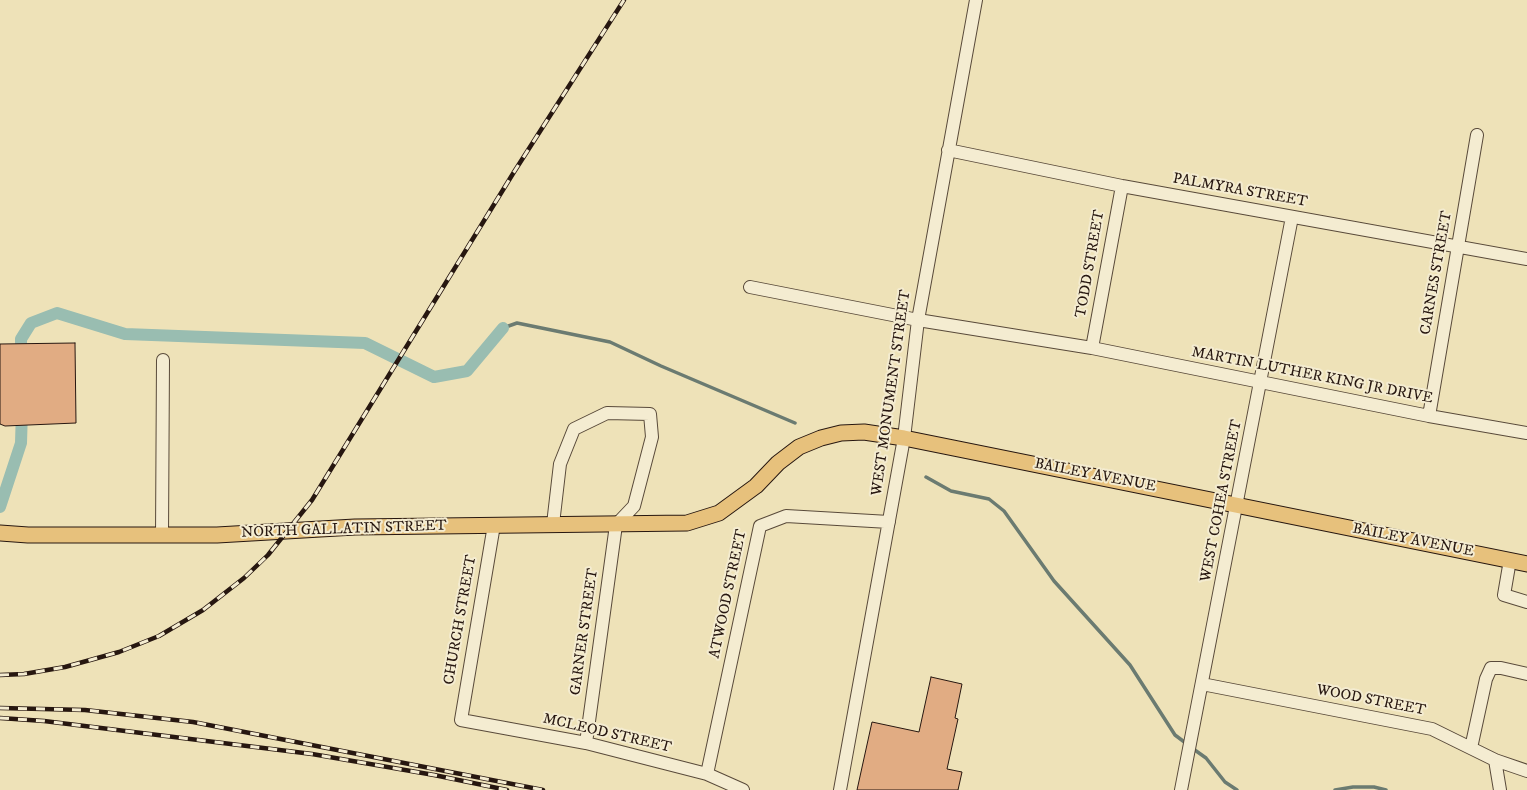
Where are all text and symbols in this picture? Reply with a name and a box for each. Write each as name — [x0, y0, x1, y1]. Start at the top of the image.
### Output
street label: PALMYRA STREET — [1171, 170, 1309, 212]
street label: TODD STREET — [1073, 209, 1109, 319]
street label: CARNES STREET — [1417, 210, 1457, 336]
street label: WEST MONUMENT STREET — [869, 289, 915, 497]
street label: MARTIN LUTHER KING JR DRIVE — [1190, 344, 1434, 408]
street label: WEST COHEA STREET — [1197, 418, 1247, 584]
street label: BAILEY AVENUE — [1033, 455, 1157, 497]
street label: NORTH GALLATIN STREET — [241, 517, 447, 543]
street label: BAILEY AVENUE — [1351, 520, 1475, 562]
street label: ATWOOD STREET — [707, 528, 751, 660]
street label: CHURCH STREET — [441, 554, 481, 686]
street label: GARNER STREET — [567, 567, 603, 697]
street label: WOOD STREET — [1315, 682, 1427, 720]
street label: MCLEOD STREET — [541, 710, 673, 758]

